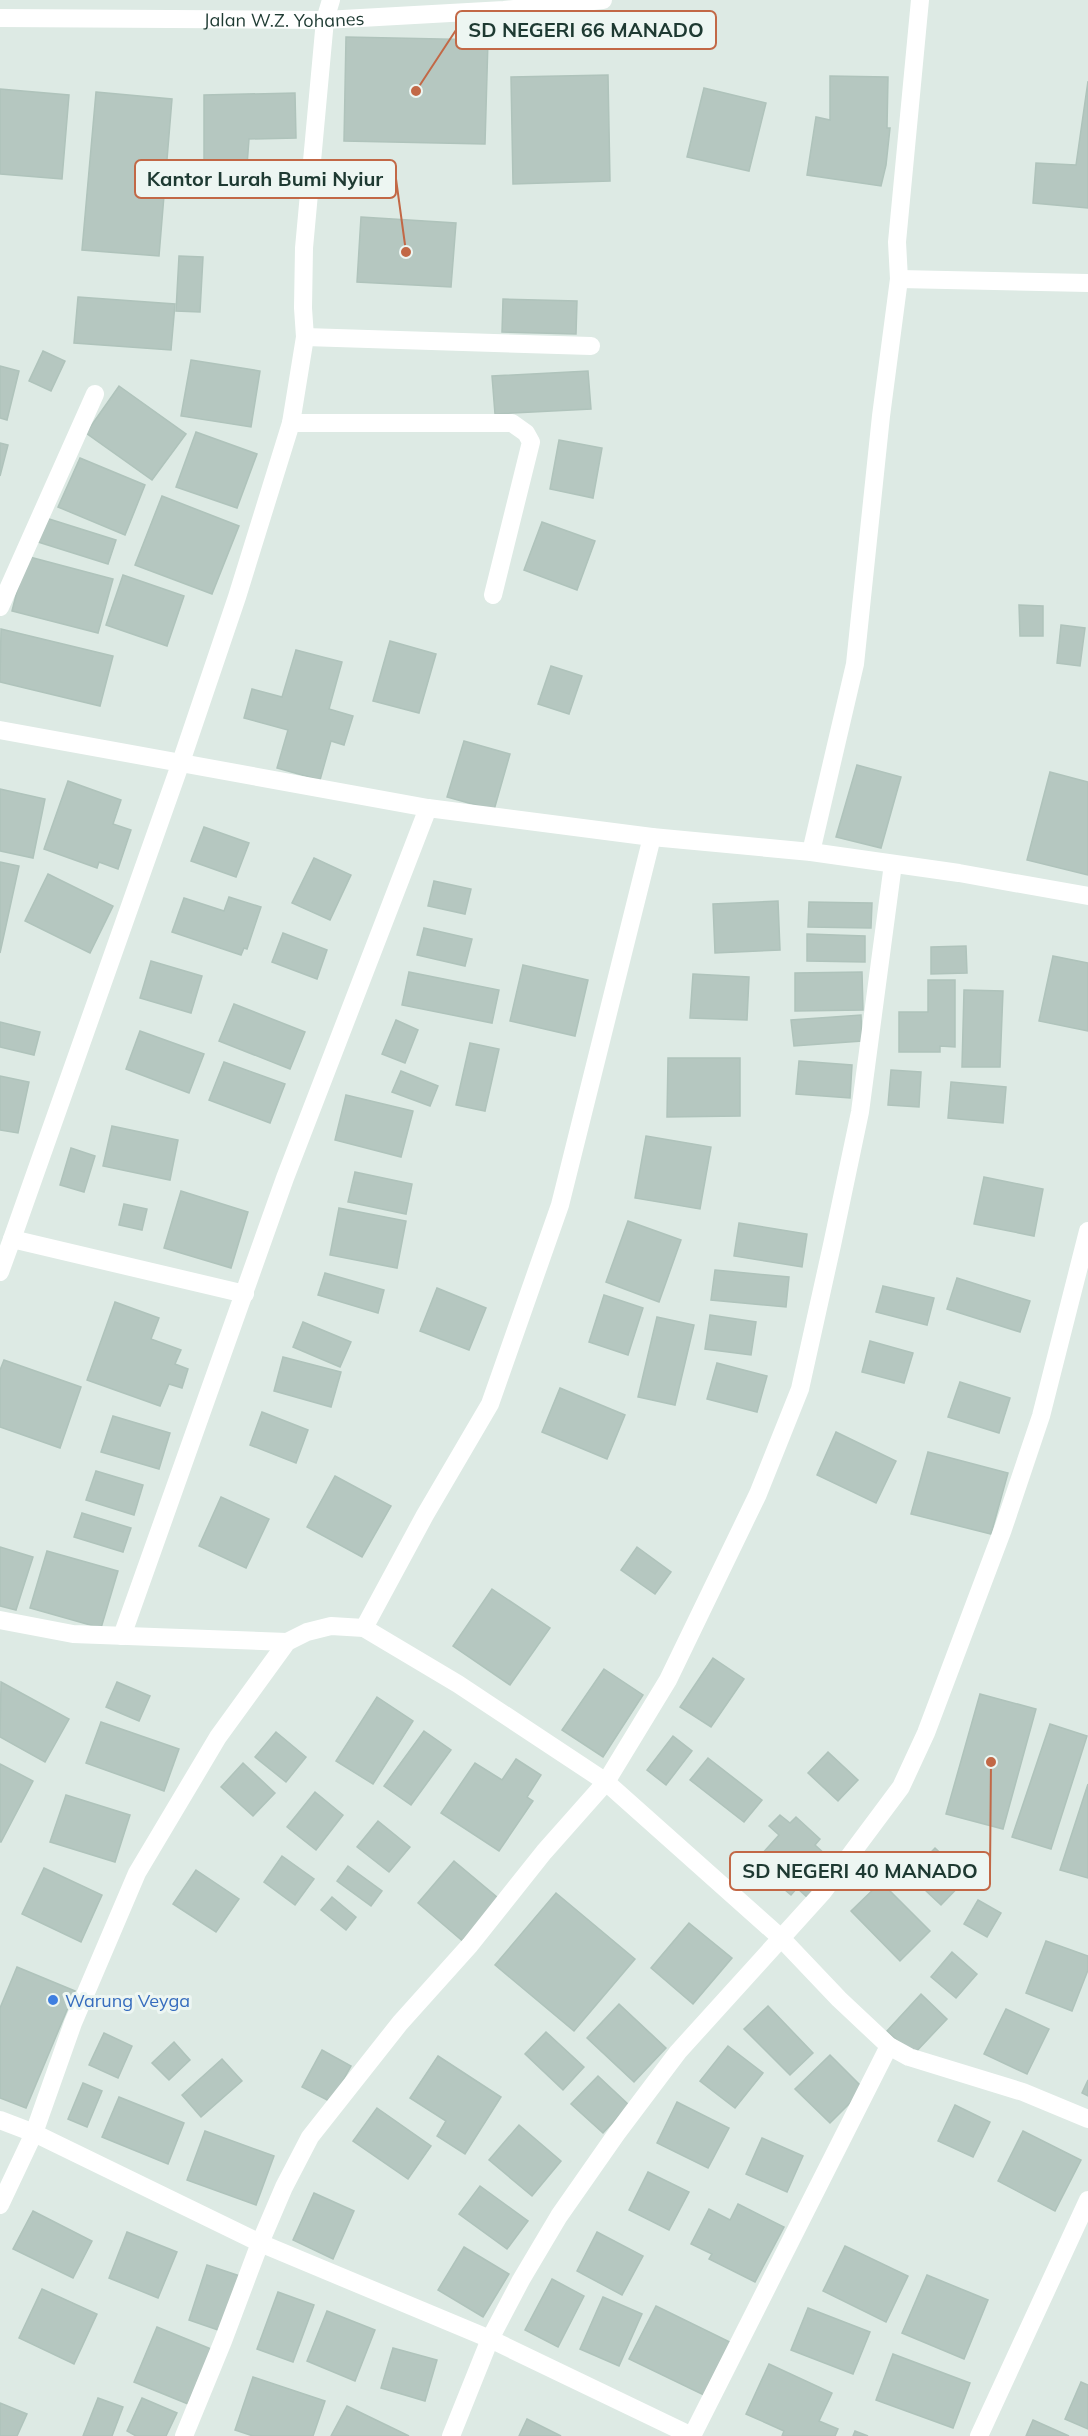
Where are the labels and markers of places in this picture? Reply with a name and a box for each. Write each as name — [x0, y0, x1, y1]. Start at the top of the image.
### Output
callout: SD NEGERI 66 MANADO — [456, 11, 716, 49]
callout: Kantor Lurah Bumi Nyiur — [135, 160, 396, 198]
callout: SD NEGERI 40 MANADO — [730, 1852, 990, 1890]
place label: Warung Veyga — [65, 1989, 190, 2012]
marker: Warung Veyga — [46, 1993, 60, 2007]

